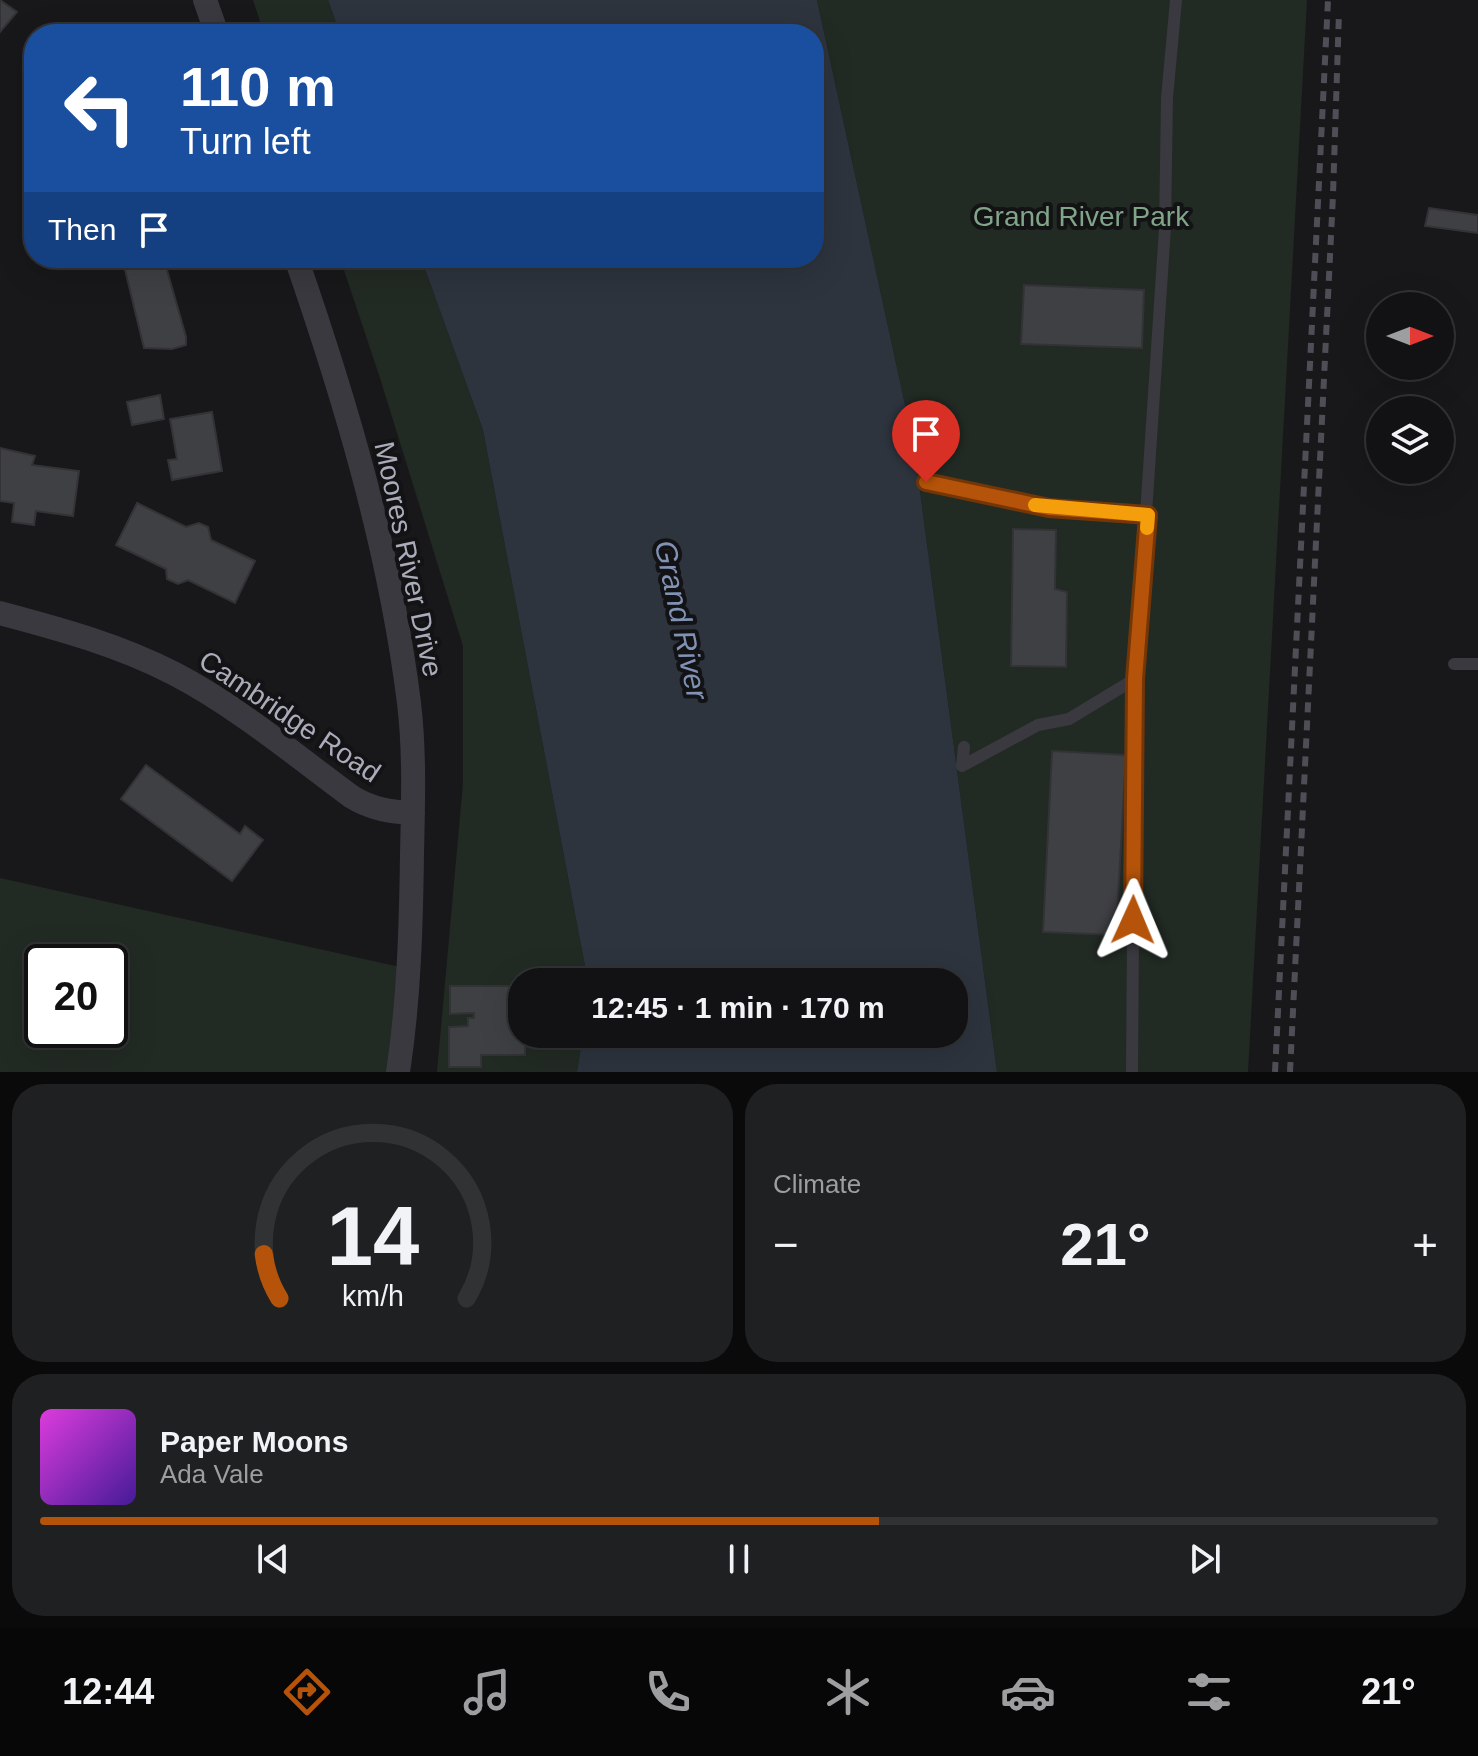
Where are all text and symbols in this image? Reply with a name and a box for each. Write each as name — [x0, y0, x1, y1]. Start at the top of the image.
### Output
text: 110 m — [180, 55, 336, 118]
icon: left — [48, 56, 152, 160]
text: Turn left — [180, 121, 311, 162]
park label: Grand River Park — [973, 201, 1190, 232]
icon: arrive — [132, 208, 176, 252]
text: Then — [48, 213, 116, 246]
north arrow — [1366, 292, 1454, 380]
map controls — [1366, 292, 1454, 484]
button: layers — [1366, 396, 1454, 484]
pin — [892, 400, 960, 482]
icon: arrive — [904, 412, 948, 456]
street label: Moores River Drive — [368, 439, 449, 680]
water label: Grand River — [649, 537, 715, 703]
street label: Cambridge Road — [193, 644, 386, 788]
position arrow — [1091, 878, 1175, 962]
speed limit sign: 20 — [24, 944, 128, 1048]
text: 12:45 · 1 min · 170 m — [591, 991, 885, 1024]
text: Climate — [773, 1169, 861, 1199]
text: 14 — [326, 1190, 419, 1283]
text: 21° — [1060, 1211, 1151, 1278]
text: − — [773, 1220, 799, 1269]
text: + — [1412, 1220, 1438, 1269]
text: km/h — [342, 1280, 403, 1312]
text: Paper Moons — [160, 1425, 348, 1458]
text: Ada Vale — [160, 1459, 264, 1489]
icon: previous — [251, 1537, 295, 1581]
icon: pause — [717, 1537, 761, 1581]
icon: next — [1183, 1537, 1227, 1581]
icon: directions — [279, 1664, 335, 1720]
icon: music — [459, 1664, 515, 1720]
icon: phone — [640, 1664, 696, 1720]
icon: climate — [820, 1664, 876, 1720]
icon: car — [1000, 1664, 1056, 1720]
icon: filters — [1181, 1664, 1237, 1720]
text: 12:44 — [62, 1671, 154, 1712]
text: 21° — [1361, 1671, 1416, 1712]

